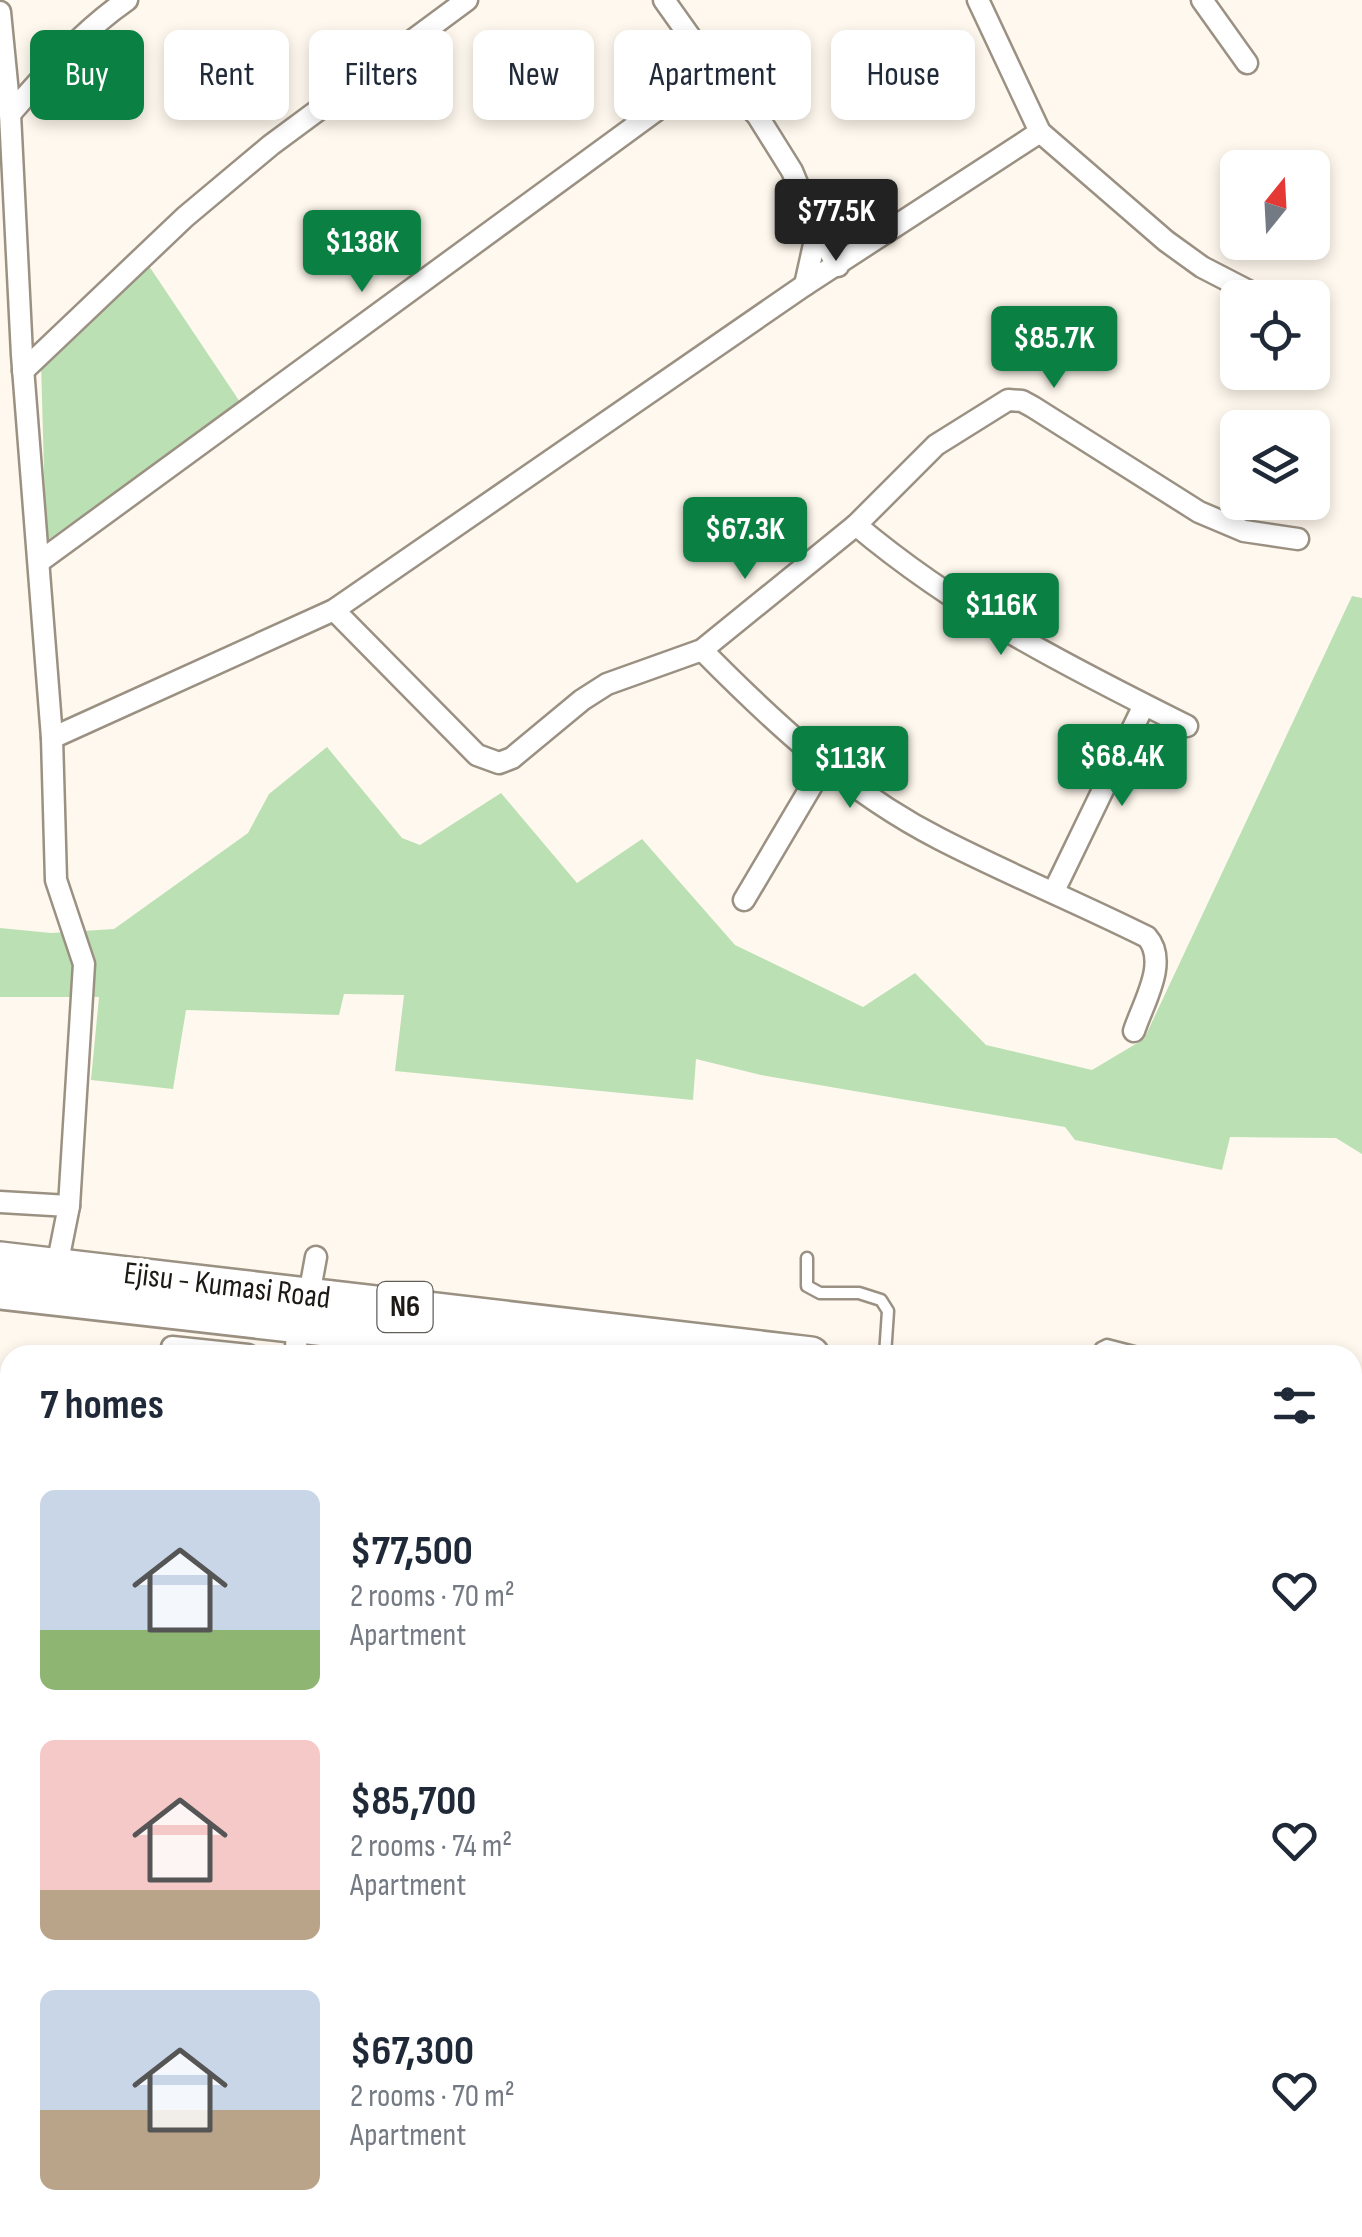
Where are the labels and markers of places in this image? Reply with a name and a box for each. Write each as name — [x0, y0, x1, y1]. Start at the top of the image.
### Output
pin: $77.5K — [755, 179, 917, 264]
pin: $138K — [292, 210, 432, 295]
pin: $85.7K — [973, 306, 1135, 391]
pin: $67.3K — [664, 497, 826, 582]
pin: $116K — [931, 573, 1071, 658]
pin: $68.4K — [1041, 724, 1203, 809]
pin: $113K — [780, 726, 920, 811]

